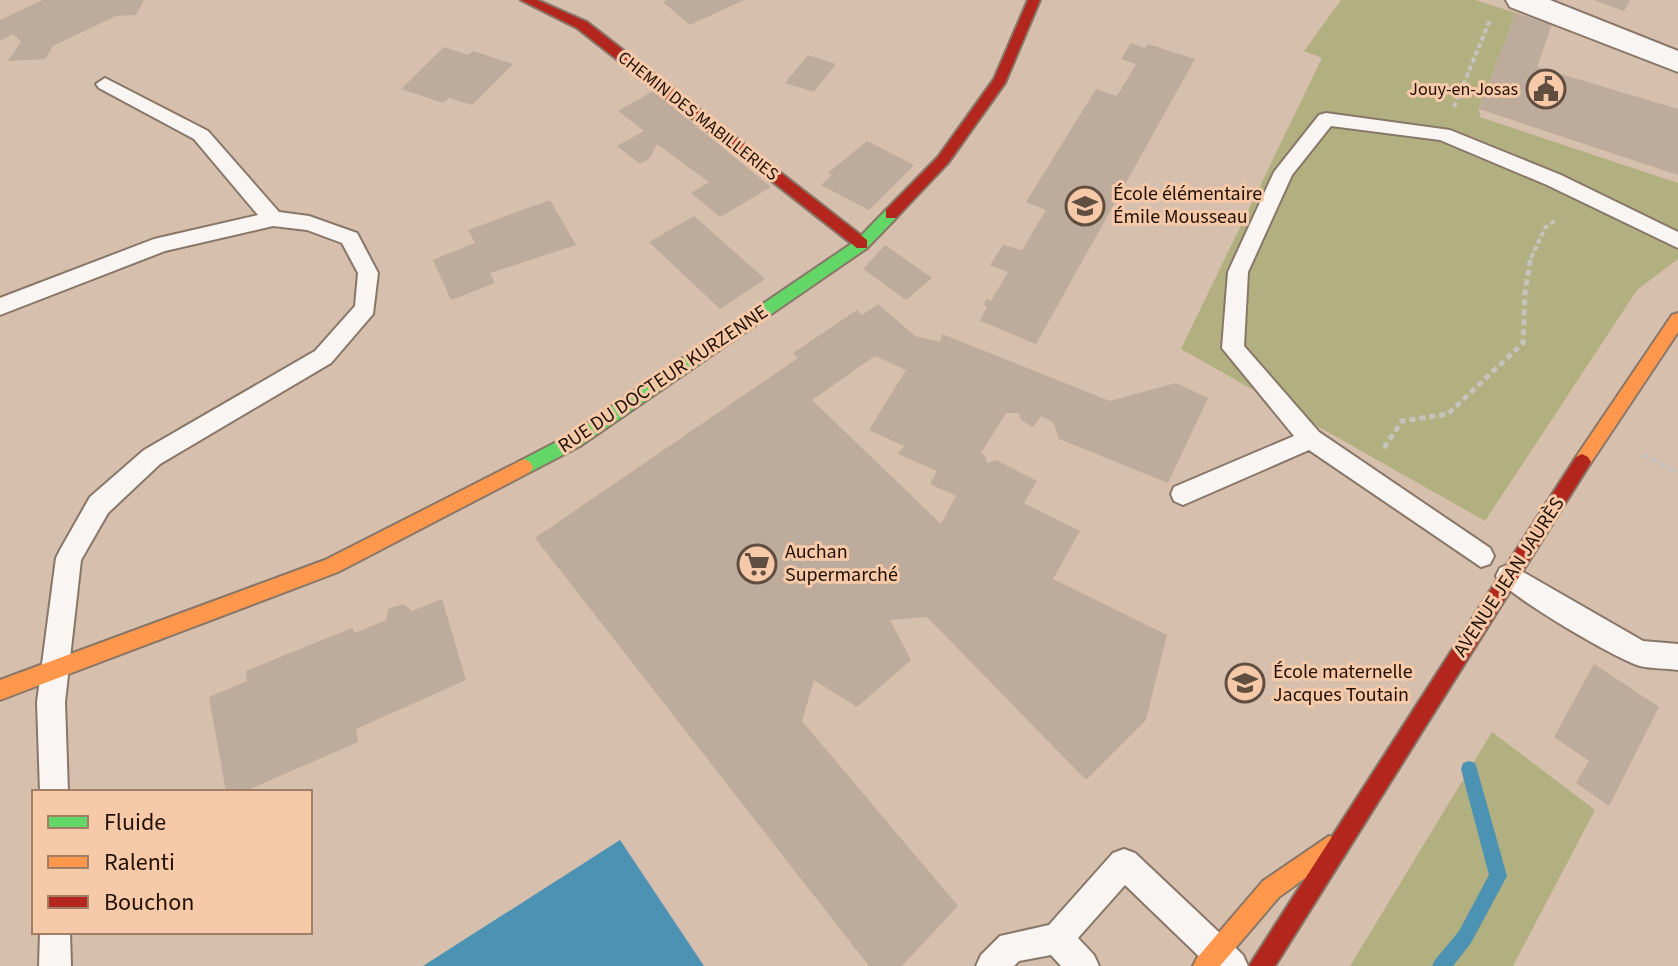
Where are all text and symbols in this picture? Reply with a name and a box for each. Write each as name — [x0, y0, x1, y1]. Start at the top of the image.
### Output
street label: CHEMIN DES MABILLERIES — [612, 45, 784, 187]
public building icon: Jouy-en-Josas — [1525, 68, 1567, 110]
place label: Jouy-en-Josas — [1409, 77, 1518, 102]
place label: École élémentaire Émile Mousseau — [1113, 180, 1262, 231]
school or university icon: École élémentaire Émile Mousseau — [1064, 185, 1106, 227]
street label: RUE DU DOCTEUR KURZENNE — [553, 298, 773, 460]
street label: AVENUE JEAN JAURÈS — [1447, 492, 1571, 662]
place label: Auchan Supermarché — [785, 538, 898, 589]
supermarket icon: Auchan Supermarché — [736, 543, 778, 585]
place label: École maternelle Jacques Toutain — [1273, 658, 1413, 709]
school or university icon: École maternelle Jacques Toutain — [1224, 662, 1266, 704]
legend — [32, 790, 312, 934]
text: Fluide — [104, 805, 166, 840]
text: Ralenti — [104, 845, 175, 880]
text: Bouchon — [104, 885, 194, 920]

